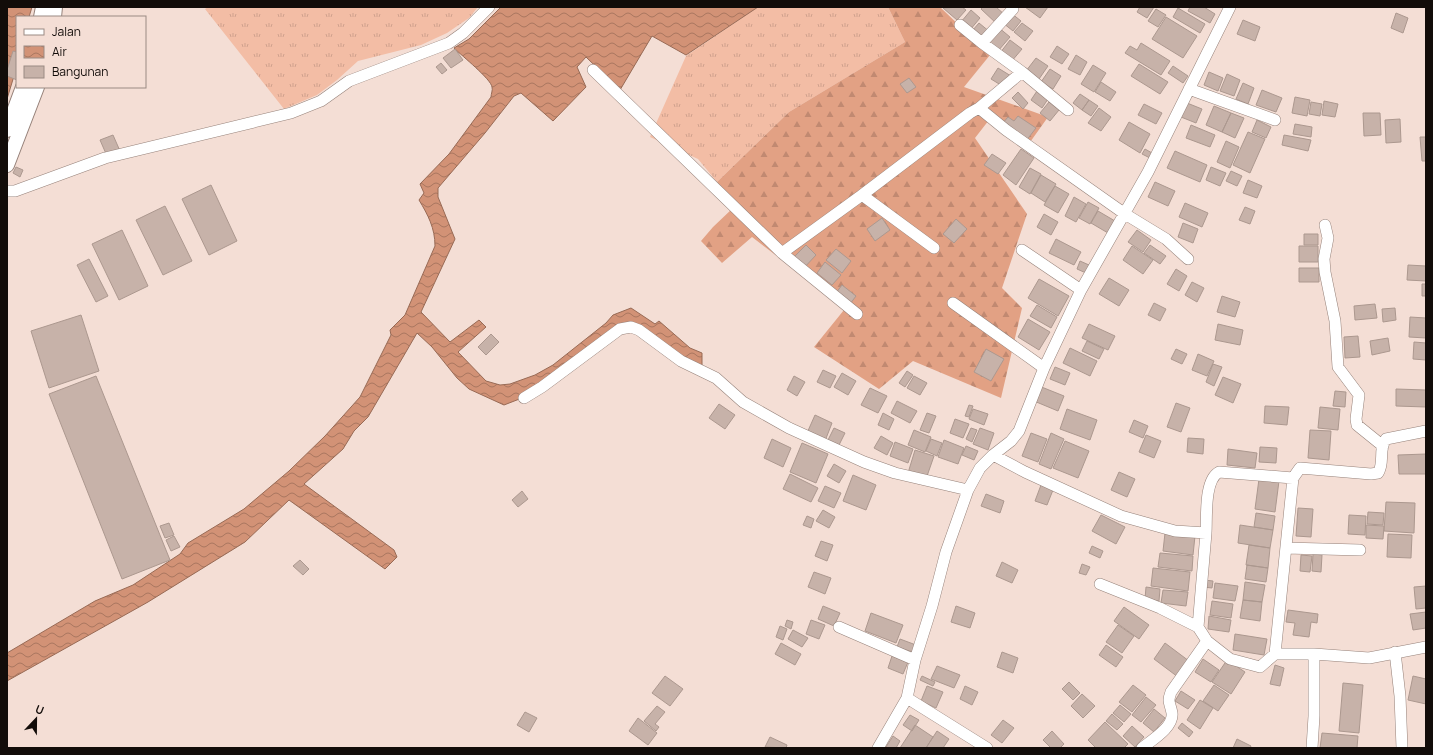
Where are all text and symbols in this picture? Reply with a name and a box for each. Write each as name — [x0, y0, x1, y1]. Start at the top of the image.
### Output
legend — [16, 16, 146, 88]
text: Jalan — [52, 23, 81, 40]
text: Air — [52, 43, 67, 60]
text: Bangunan — [52, 63, 108, 80]
north arrow — [16, 699, 56, 739]
text: U — [33, 701, 46, 718]

